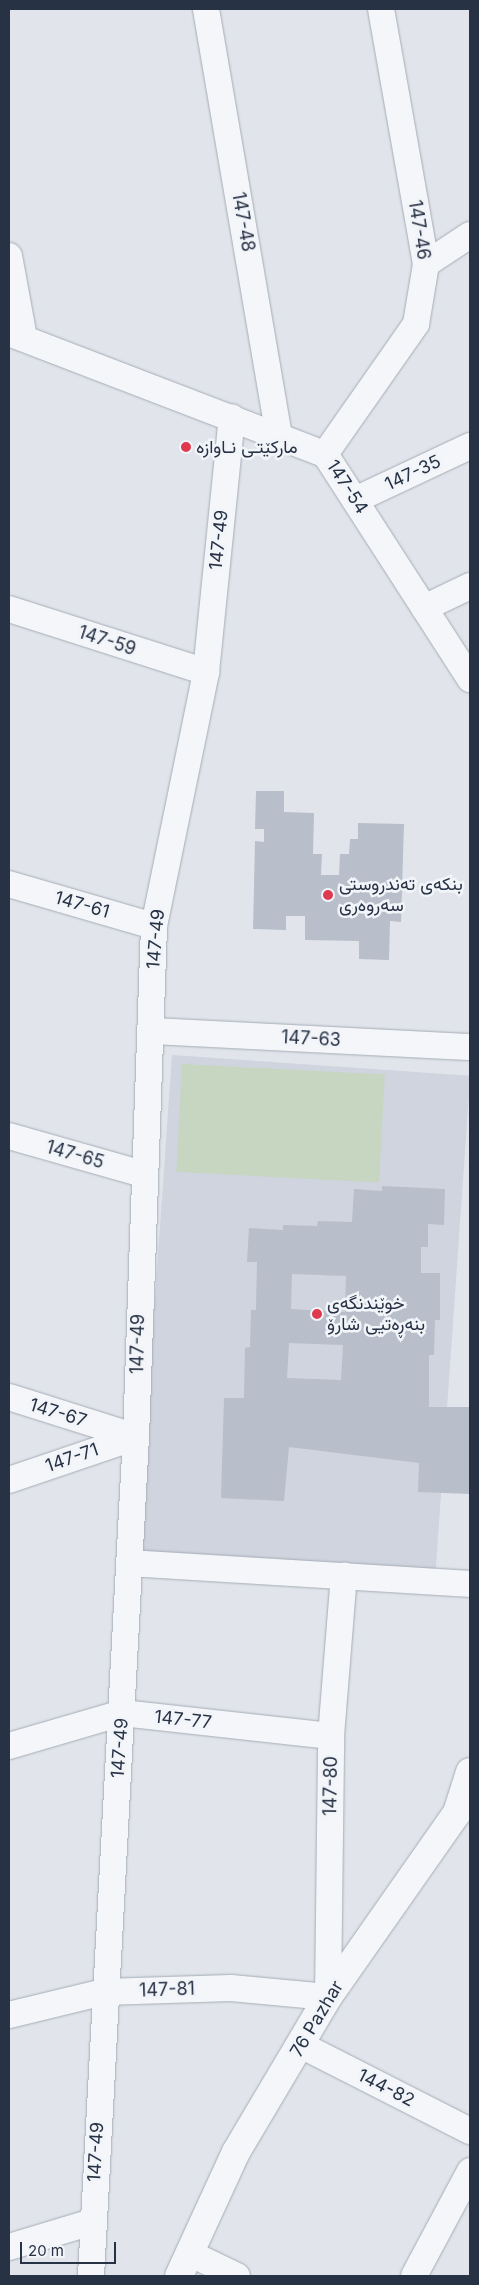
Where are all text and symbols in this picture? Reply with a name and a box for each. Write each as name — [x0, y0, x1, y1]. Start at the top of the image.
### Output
street label: 147-48 — [227, 190, 259, 254]
street label: 147-46 — [404, 199, 434, 261]
place label: مارکێتـی نـاوازە — [196, 436, 298, 458]
marker: مارکێتـی نـاوازە — [180, 441, 192, 453]
street label: 147-35 — [382, 451, 444, 495]
street label: 147-54 — [322, 456, 372, 518]
street label: 147-49 — [205, 509, 233, 571]
street label: 147-59 — [75, 622, 139, 660]
place label: بنکەی تەندروستی سەروەری — [339, 874, 463, 916]
street label: 147-61 — [52, 887, 112, 923]
marker: بنکەی تەندروستی سەروەری — [321, 888, 335, 902]
street label: 147-49 — [143, 908, 169, 970]
street label: 147-63 — [281, 1027, 341, 1051]
street label: 147-65 — [43, 1136, 107, 1174]
place label: خوێندنگەی بنەڕەتیی شارۆ — [327, 1293, 425, 1336]
marker: خوێندنگەی بنەڕەتیی شارۆ — [311, 1308, 323, 1320]
street label: 147-49 — [127, 1314, 149, 1374]
street label: 147-67 — [27, 1394, 89, 1432]
street label: 147-71 — [43, 1439, 101, 1477]
street label: 147-77 — [153, 1706, 213, 1734]
street label: 147-49 — [107, 1717, 133, 1779]
street label: 147-80 — [320, 1756, 342, 1816]
street label: 76 Pazhar — [286, 1977, 348, 2061]
street label: 147-81 — [139, 1978, 195, 2002]
street label: 144-82 — [354, 2065, 418, 2111]
street label: 147-49 — [84, 2121, 108, 2183]
scale bar — [22, 2232, 119, 2264]
text: 20 m — [28, 2241, 64, 2260]

